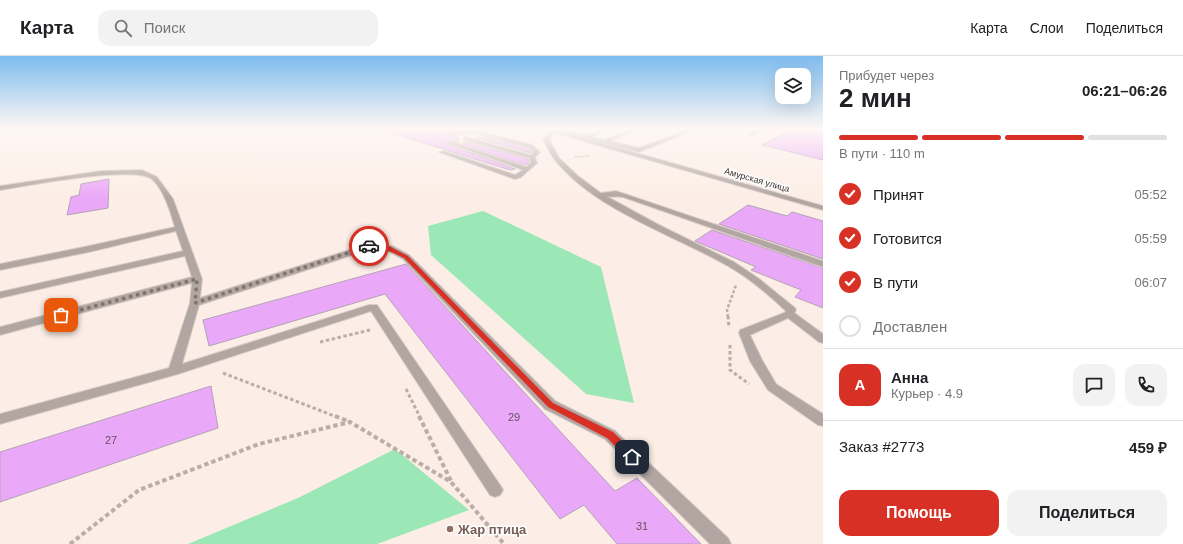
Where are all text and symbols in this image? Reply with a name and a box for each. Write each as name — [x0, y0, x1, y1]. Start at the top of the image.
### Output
search box — [98, 10, 378, 46]
text: Карта — [20, 17, 74, 38]
icon: search — [112, 17, 134, 39]
text: Поиск — [144, 19, 185, 36]
text: Карта — [970, 20, 1008, 36]
text: Слои — [1030, 20, 1064, 36]
text: Поделиться — [1086, 20, 1163, 36]
map controls — [775, 68, 811, 104]
button: layers — [775, 68, 811, 104]
text: Прибудет через — [839, 68, 934, 83]
text: 06:21–06:26 — [1082, 82, 1167, 99]
text: 2 мин — [839, 83, 912, 113]
text: В пути · 110 m — [839, 146, 925, 161]
street label: Амурская улица — [723, 166, 791, 194]
icon: check — [839, 183, 861, 205]
text: Принят — [873, 186, 924, 203]
text: 05:52 — [1134, 187, 1167, 202]
courier — [349, 226, 389, 266]
icon: check — [839, 227, 861, 249]
text: Готовится — [873, 230, 942, 247]
text: 05:59 — [1134, 231, 1167, 246]
icon: car — [358, 235, 380, 257]
icon: check — [839, 271, 861, 293]
text: В пути — [873, 274, 918, 291]
text: 06:07 — [1134, 275, 1167, 290]
pin — [44, 298, 78, 332]
icon: bag — [50, 304, 72, 326]
text: Доставлен — [873, 318, 947, 335]
button: chat — [1073, 364, 1115, 406]
button: phone — [1125, 364, 1167, 406]
text: Анна — [891, 369, 928, 386]
text: А — [855, 376, 865, 393]
text: Курьер · 4.9 — [891, 386, 963, 401]
house number: 29 — [508, 411, 520, 423]
house number: 27 — [105, 434, 117, 446]
text: Заказ #2773 — [839, 438, 924, 455]
text: 459 ₽ — [1129, 439, 1167, 456]
pin — [615, 440, 649, 474]
icon: home — [621, 446, 643, 468]
button: Помощь — [839, 490, 999, 536]
button: Поделиться — [1007, 490, 1167, 536]
house number: 31 — [636, 520, 648, 532]
place label: Жар птица — [457, 522, 527, 537]
marker: Жар птица — [445, 524, 455, 534]

